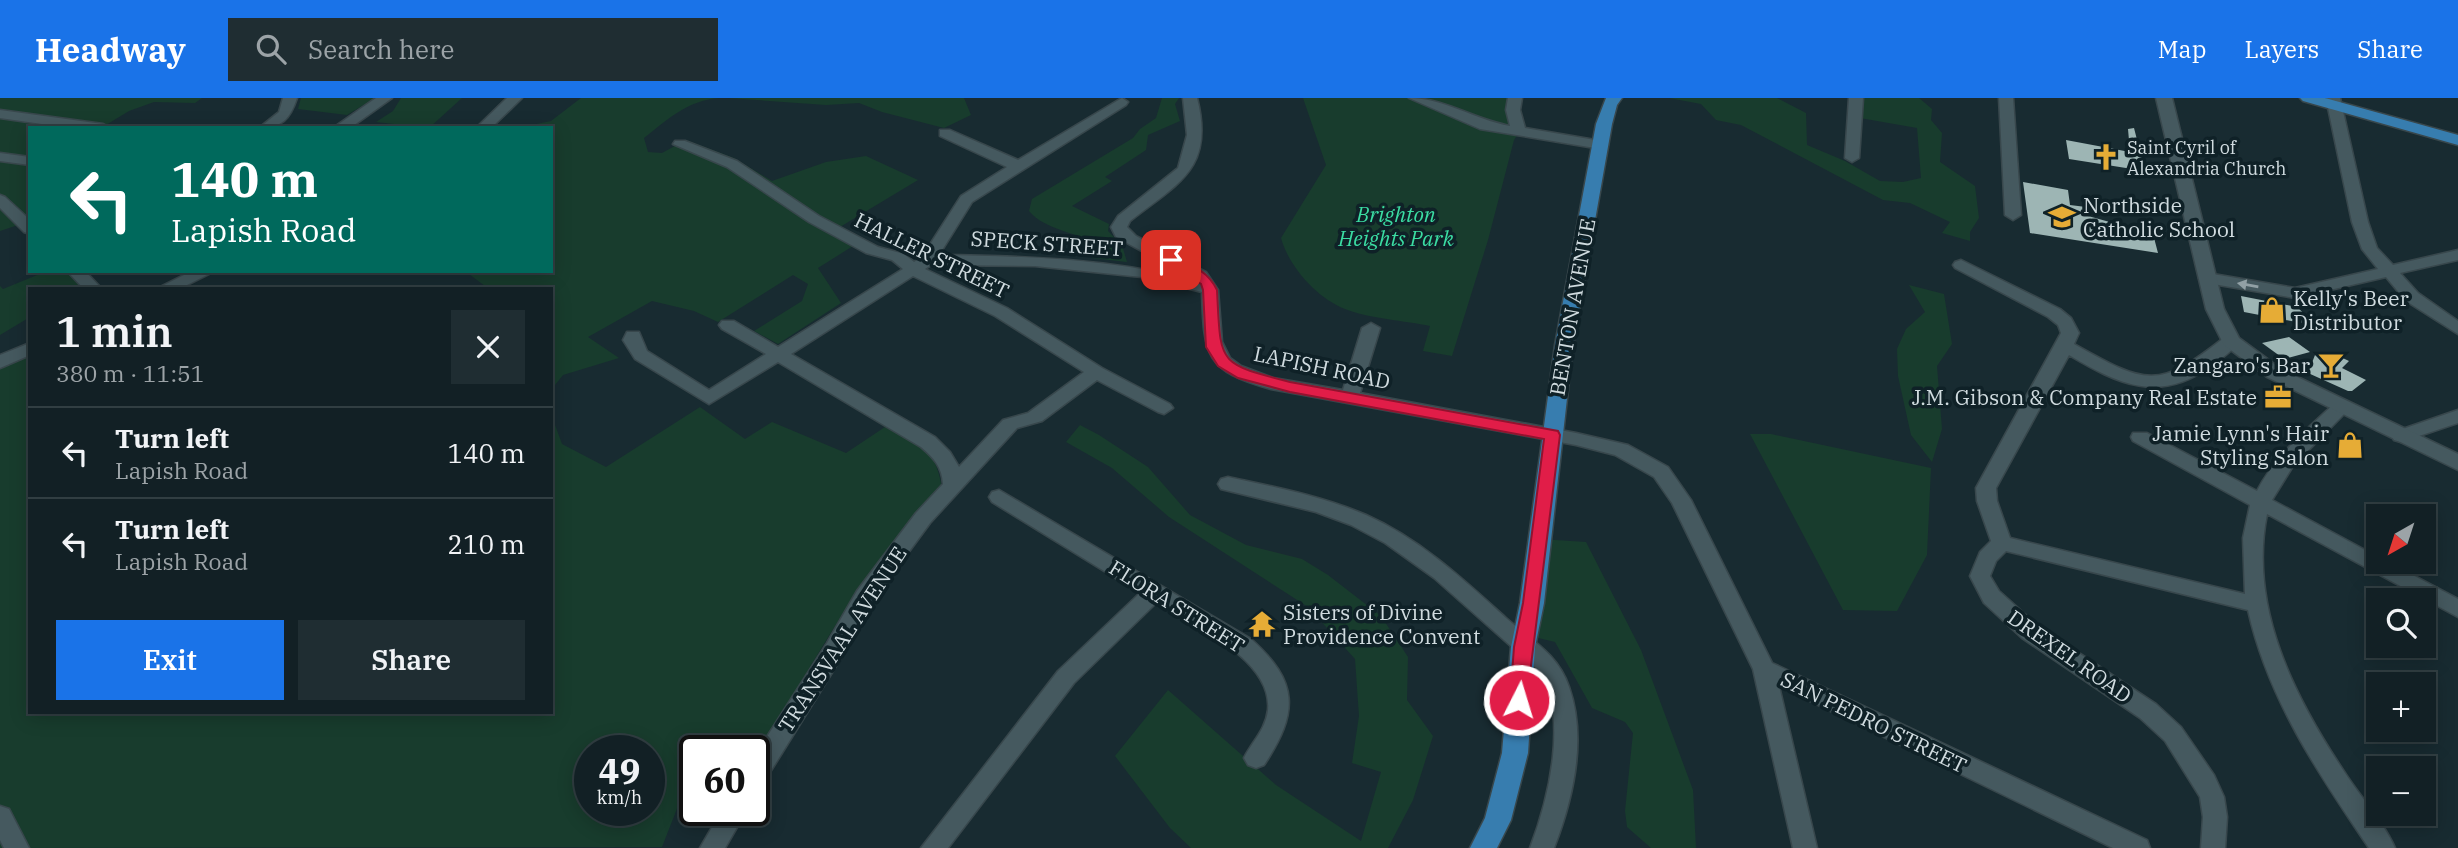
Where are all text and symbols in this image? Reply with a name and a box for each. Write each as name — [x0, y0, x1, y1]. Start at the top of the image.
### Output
search box — [228, 18, 718, 81]
text: Headway — [35, 28, 186, 71]
icon: search — [252, 30, 290, 68]
text: Search here — [308, 32, 454, 66]
text: Map — [2158, 33, 2206, 65]
text: Layers — [2244, 33, 2319, 65]
text: Share — [2357, 33, 2423, 65]
place label: Saint Cyril of Alexandria Church — [2127, 136, 2287, 180]
church icon: Saint Cyril of Alexandria Church — [2091, 142, 2121, 172]
text: 140 m — [171, 147, 318, 210]
icon: left — [56, 154, 147, 245]
place label: Northside Catholic School — [2083, 191, 2235, 243]
park label: Brighton Heights Park — [1337, 200, 1455, 252]
school or university icon: Northside Catholic School — [2047, 202, 2077, 232]
street label: HALLER STREET — [850, 205, 1014, 305]
text: Lapish Road — [171, 209, 357, 251]
street label: BENTON AVENUE — [1543, 216, 1601, 398]
street label: SPECK STREET — [970, 224, 1124, 262]
pin — [1141, 230, 1201, 290]
icon: arrive — [1152, 241, 1190, 279]
one-way arrow — [2237, 280, 2259, 291]
place label: Kelly's Beer Distributor — [2293, 284, 2410, 336]
shop icon: Kelly's Beer Distributor — [2257, 295, 2287, 325]
text: 1 min — [56, 304, 173, 359]
button: close — [451, 310, 525, 384]
street label: LAPISH ROAD — [1251, 339, 1393, 395]
bar icon: Zangaro's Bar — [2316, 350, 2346, 380]
place label: Zangaro's Bar — [2173, 351, 2311, 379]
text: 380 m · 11:51 — [56, 358, 205, 388]
office icon: J.M. Gibson & Company Real Estate — [2263, 382, 2293, 412]
place label: J.M. Gibson & Company Real Estate — [1912, 383, 2257, 411]
place label: Jamie Lynn's Hair Styling Salon — [2152, 419, 2330, 471]
text: Turn left — [115, 421, 229, 455]
shop icon: Jamie Lynn's Hair Styling Salon — [2335, 430, 2365, 460]
icon: left — [56, 434, 94, 472]
text: 140 m — [447, 436, 525, 470]
text: Lapish Road — [115, 455, 248, 485]
north arrow — [2366, 504, 2436, 574]
map controls — [2366, 504, 2436, 826]
text: Turn left — [115, 512, 229, 546]
icon: left — [56, 525, 94, 563]
text: 210 m — [447, 527, 525, 561]
street label: TRANSVAAL AVENUE — [771, 541, 913, 737]
text: Lapish Road — [115, 546, 248, 576]
street label: FLORA STREET — [1104, 553, 1250, 659]
button: search — [2366, 588, 2436, 658]
place label: Sisters of Divine Providence Convent — [1283, 598, 1480, 650]
street label: DREXEL ROAD — [2003, 603, 2137, 709]
temple icon: Sisters of Divine Providence Convent — [1247, 609, 1277, 639]
button: Exit — [56, 620, 284, 700]
button: Share — [298, 620, 525, 700]
position arrow — [1482, 663, 1556, 737]
street label: SAN PEDRO STREET — [1776, 665, 1972, 779]
button: + — [2366, 672, 2436, 742]
speed limit sign: 60 — [679, 735, 770, 826]
text: 49 — [598, 748, 641, 794]
button: − — [2366, 756, 2436, 826]
text: km/h — [597, 786, 642, 809]

